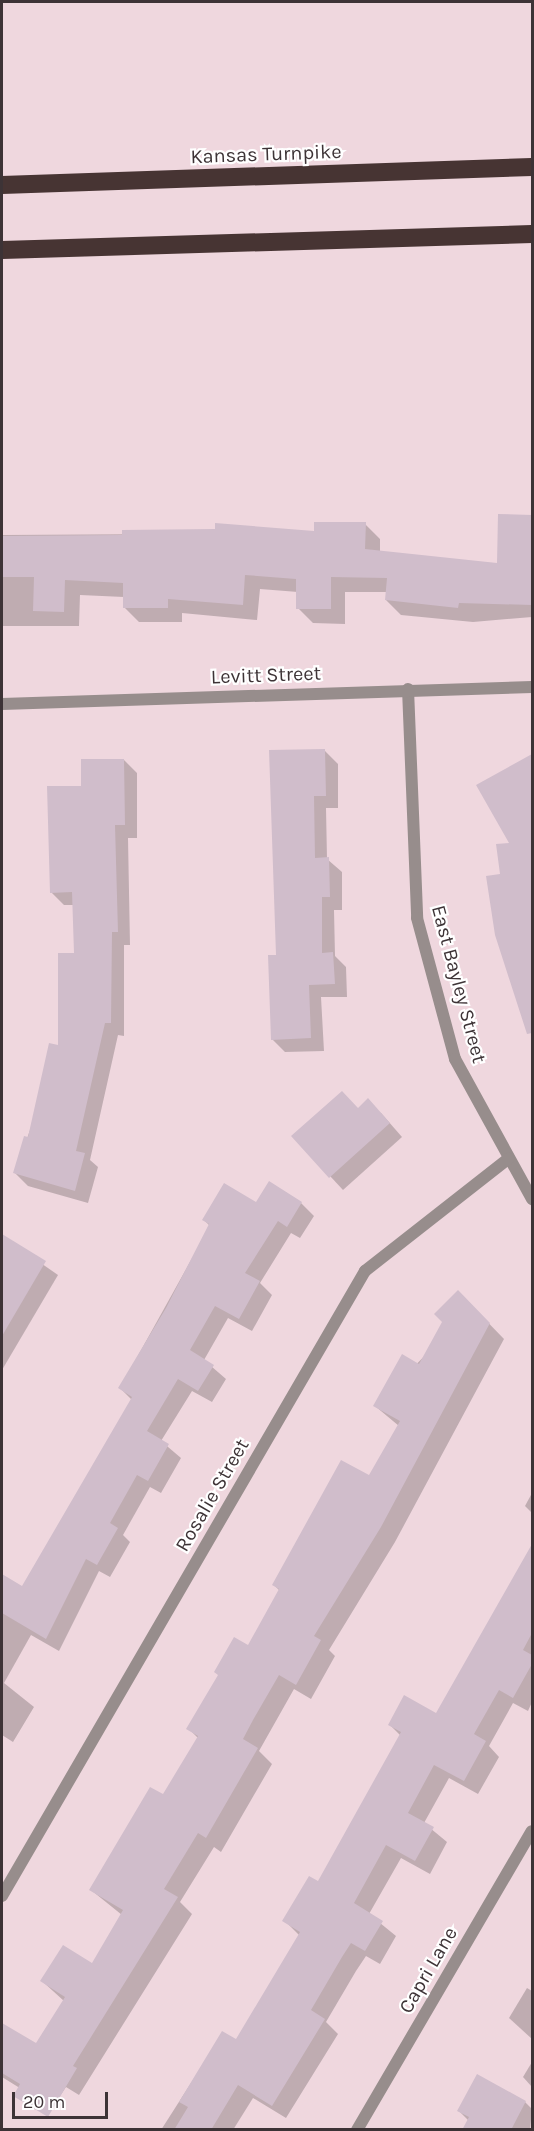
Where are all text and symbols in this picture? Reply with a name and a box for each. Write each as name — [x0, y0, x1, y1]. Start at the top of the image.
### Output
street label: Kansas Turnpike — [190, 139, 342, 169]
street label: Levitt Street — [210, 661, 322, 689]
street label: East Bayley Street — [426, 902, 492, 1066]
street label: Rosalie Street — [170, 1434, 254, 1556]
street label: Capri Lane — [394, 1923, 462, 2017]
scale bar — [15, 2080, 111, 2118]
text: 20 m — [23, 2091, 65, 2113]

